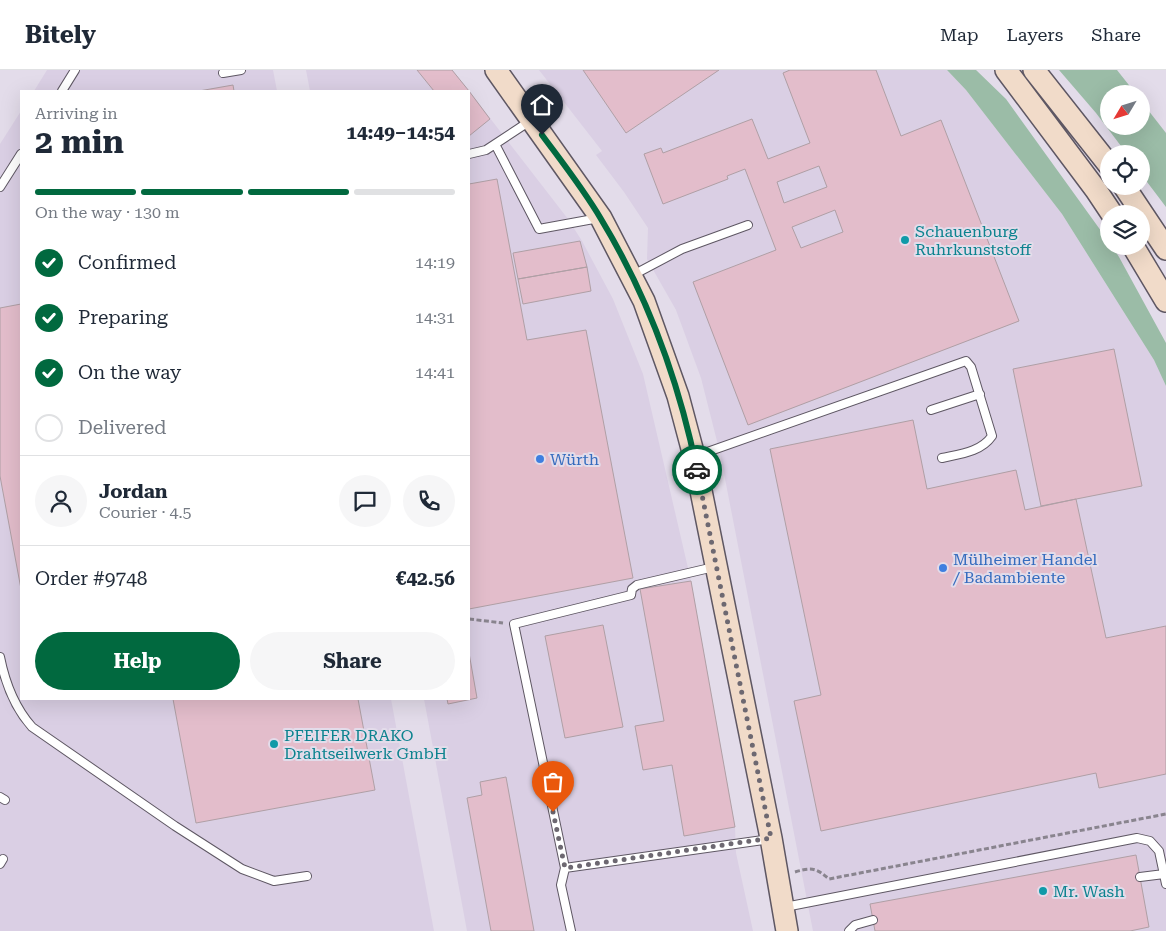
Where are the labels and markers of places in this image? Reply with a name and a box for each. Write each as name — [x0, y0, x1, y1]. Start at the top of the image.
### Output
pin — [521, 84, 563, 135]
place label: Schauenburg Ruhrkunststoff — [915, 222, 1032, 259]
marker: Schauenburg Ruhrkunststoff — [899, 234, 911, 246]
place label: Würth — [550, 450, 599, 469]
marker: Würth — [534, 453, 546, 465]
place label: Mülheimer Handel / Badambiente — [952, 550, 1097, 587]
marker: Mülheimer Handel / Badambiente — [937, 562, 949, 574]
place label: PFEIFER DRAKO Drahtseilwerk GmbH — [284, 726, 447, 763]
marker: PFEIFER DRAKO Drahtseilwerk GmbH — [268, 738, 280, 750]
pin — [532, 761, 574, 812]
place label: Mr. Wash — [1053, 882, 1125, 901]
marker: Mr. Wash — [1037, 885, 1049, 897]

